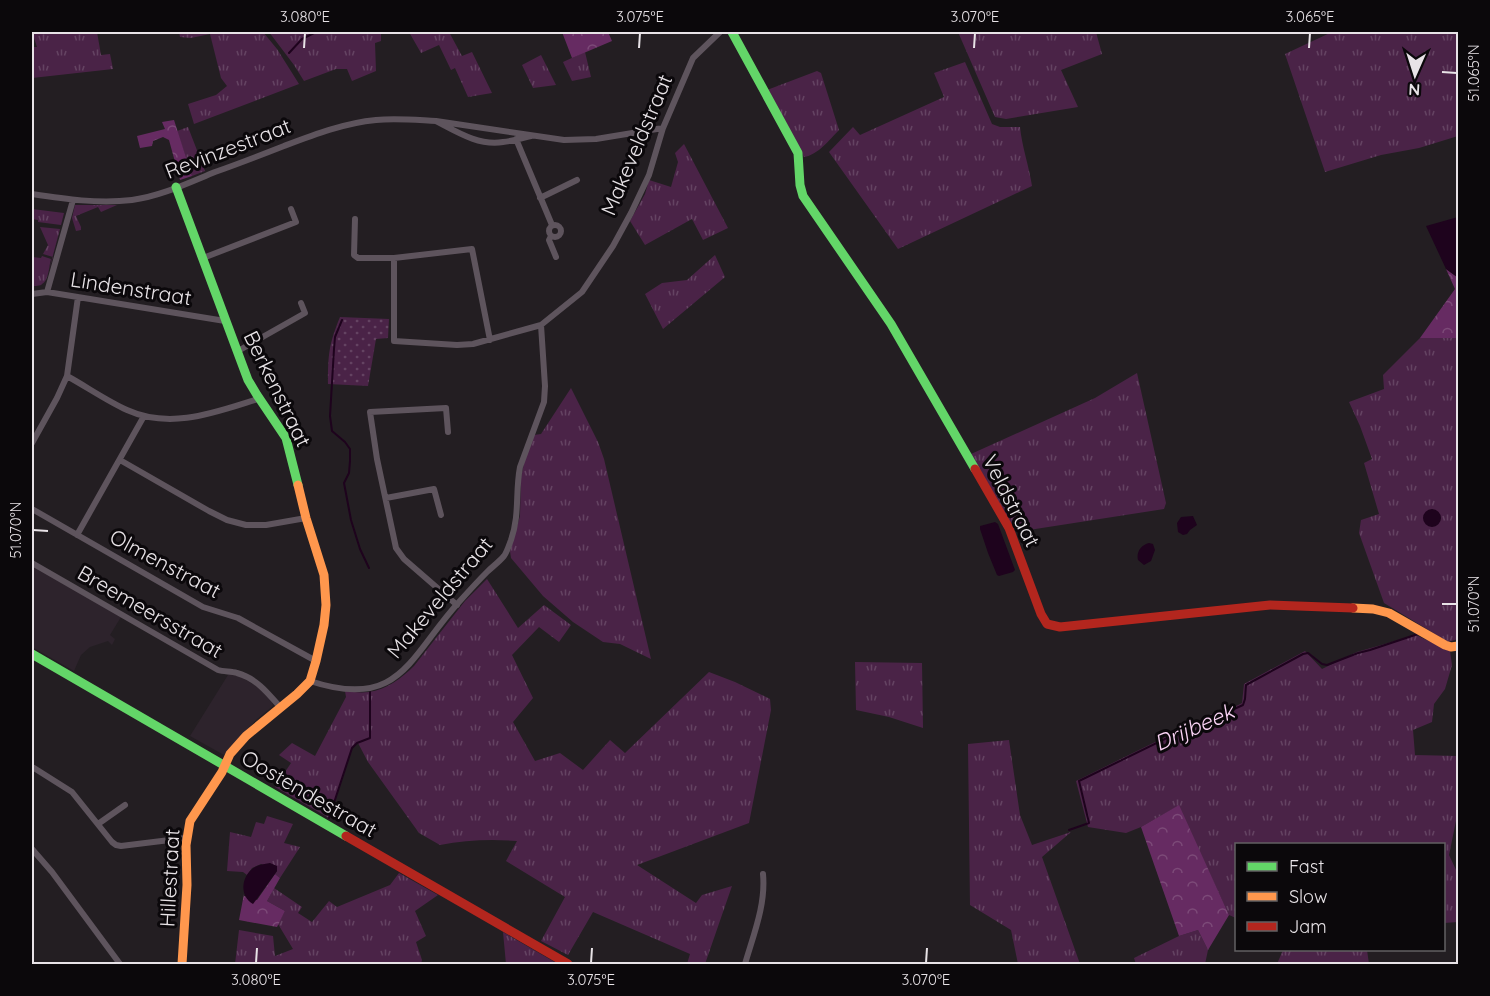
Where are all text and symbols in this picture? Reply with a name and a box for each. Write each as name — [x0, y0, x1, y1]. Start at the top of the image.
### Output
text: 3.080°E — [280, 7, 330, 26]
text: 3.075°E — [616, 7, 664, 26]
text: 3.070°E — [951, 7, 999, 26]
text: 3.065°E — [1285, 7, 1335, 26]
text: 51.065°N — [1464, 44, 1483, 102]
north arrow — [1385, 45, 1445, 105]
street label: Makeveldstraat — [595, 70, 677, 219]
text: N — [1408, 80, 1421, 100]
street label: Revinzestraat — [161, 112, 294, 184]
street label: Lindenstraat — [69, 266, 194, 310]
street label: Berkenstraat — [239, 326, 317, 451]
street label: Veldstraat — [978, 450, 1046, 551]
text: 51.070°N — [6, 501, 25, 559]
street label: Olmenstraat — [106, 523, 225, 603]
street label: Makeveldstraat — [381, 531, 498, 663]
street label: Breemeersstraat — [73, 559, 228, 663]
text: 51.070°N — [1464, 575, 1483, 633]
water label: Drijbeek — [1150, 696, 1241, 757]
street label: Oostendestraat — [237, 744, 382, 842]
street label: Hillestraat — [153, 828, 185, 928]
legend — [1235, 843, 1445, 951]
text: Fast — [1289, 855, 1324, 878]
text: Slow — [1289, 885, 1327, 908]
text: Jam — [1289, 915, 1327, 938]
text: 3.080°E — [231, 970, 281, 989]
text: 3.075°E — [567, 970, 615, 989]
text: 3.070°E — [902, 970, 950, 989]

